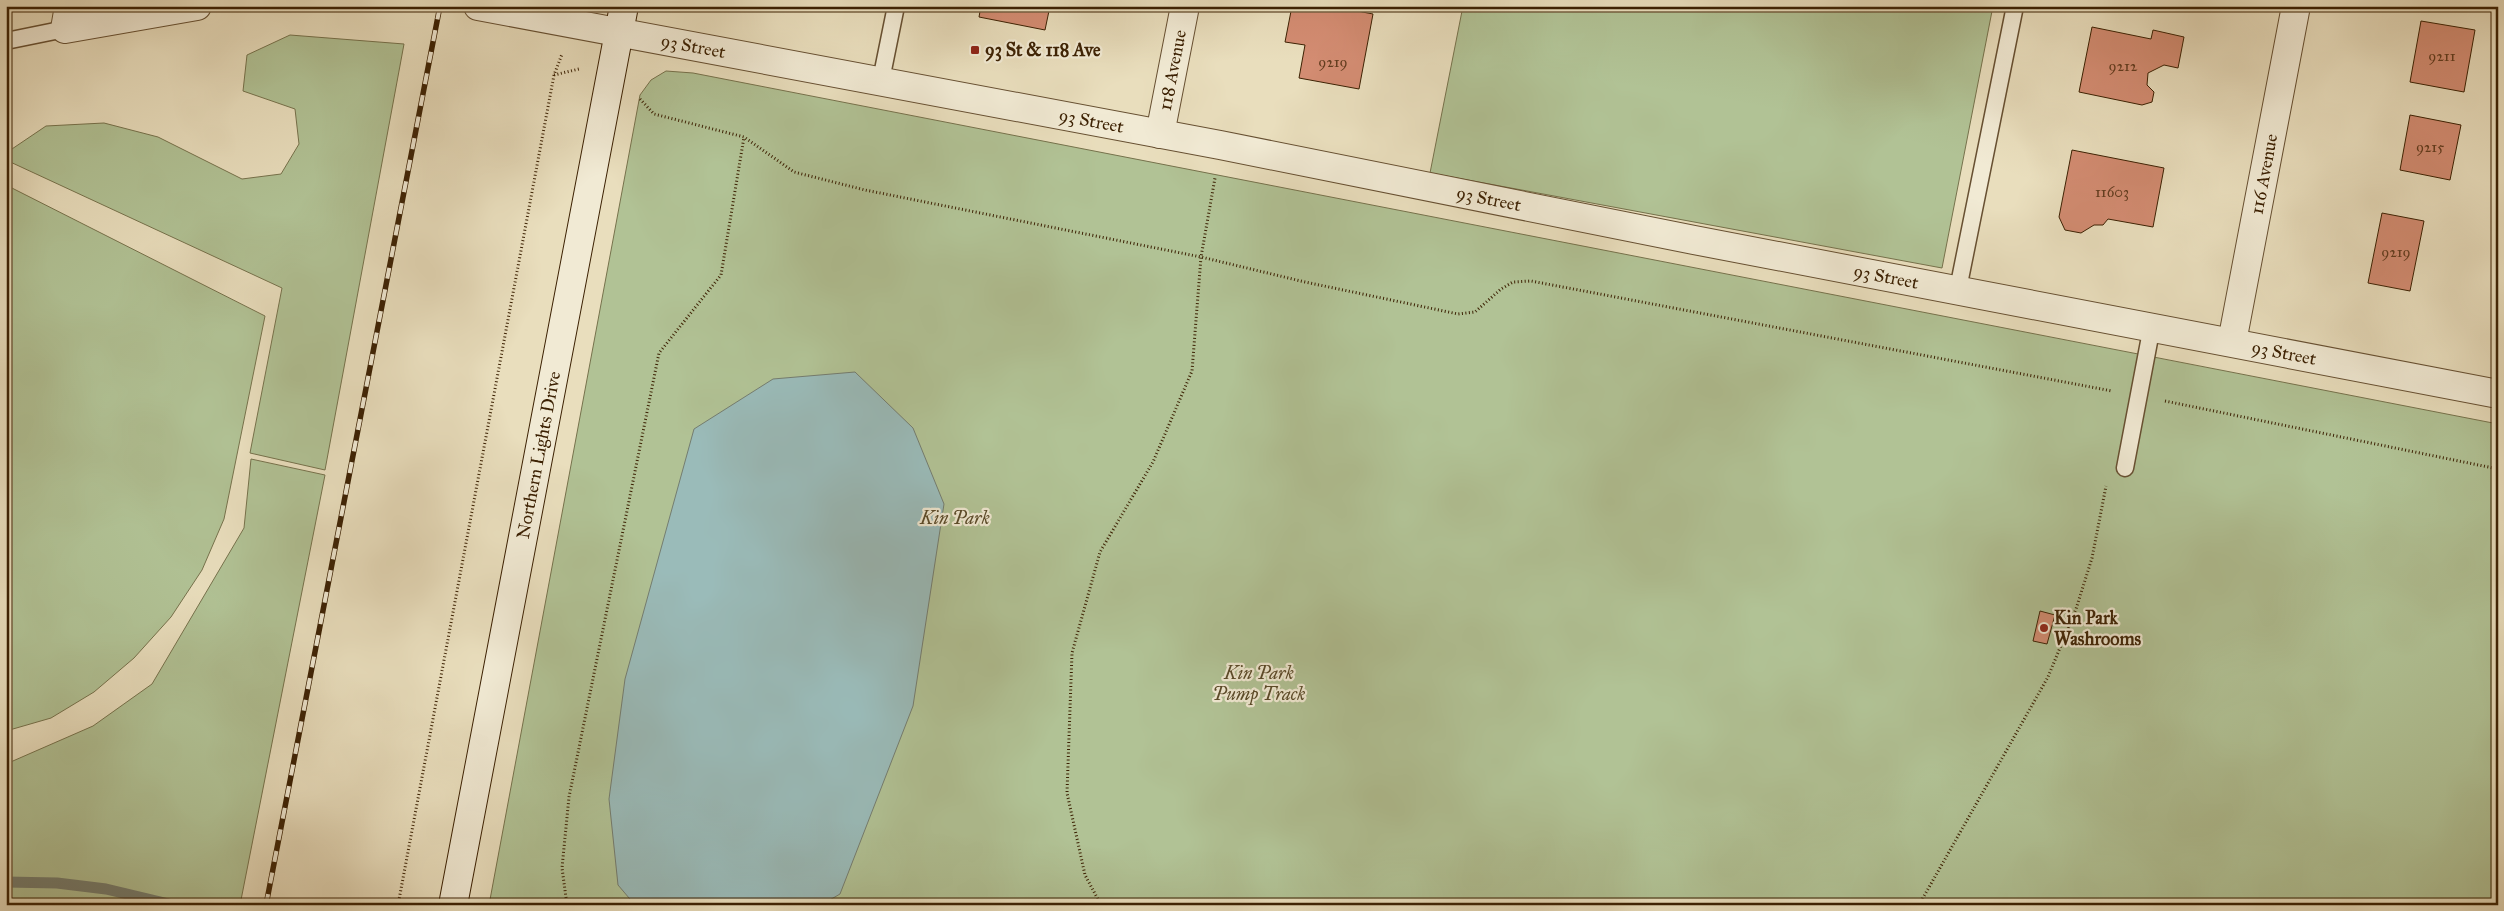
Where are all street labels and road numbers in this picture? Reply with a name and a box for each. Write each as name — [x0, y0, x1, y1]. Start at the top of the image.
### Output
street label: 118 Avenue — [1154, 28, 1191, 112]
street label: 93 Street — [659, 29, 728, 63]
street label: 93 Street — [1057, 104, 1126, 138]
street label: 116 Avenue — [2246, 132, 2282, 216]
street label: 93 Street — [1454, 182, 1524, 216]
street label: 93 Street — [1852, 260, 1921, 294]
street label: 93 Street — [2250, 336, 2319, 370]
street label: Northern Lights Drive — [512, 369, 565, 541]

